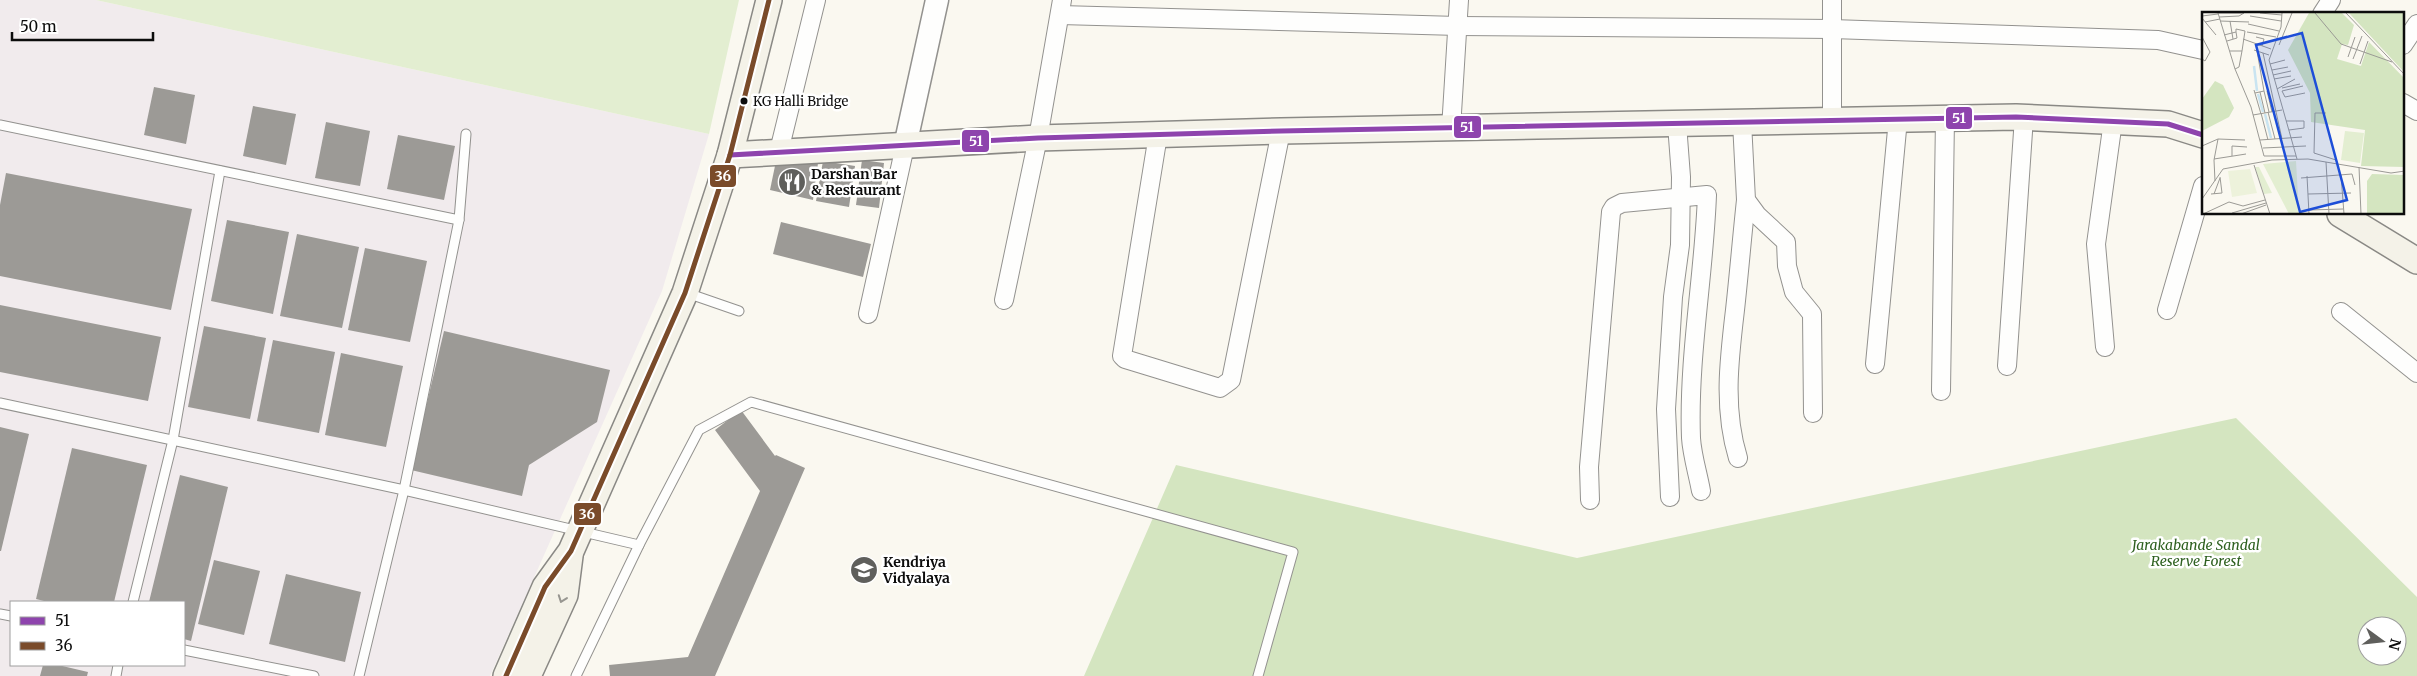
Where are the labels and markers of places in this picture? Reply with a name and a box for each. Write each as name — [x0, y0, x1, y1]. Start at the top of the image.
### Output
place label: KG Halli Bridge — [753, 93, 848, 110]
marker: KG Halli Bridge — [739, 96, 749, 106]
place label: Darshan Bar & Restaurant — [811, 165, 902, 199]
restaurant icon: Darshan Bar & Restaurant — [777, 167, 807, 197]
place label: Kendriya Vidyalaya — [882, 553, 950, 587]
school or university icon: Kendriya Vidyalaya — [849, 555, 879, 585]

